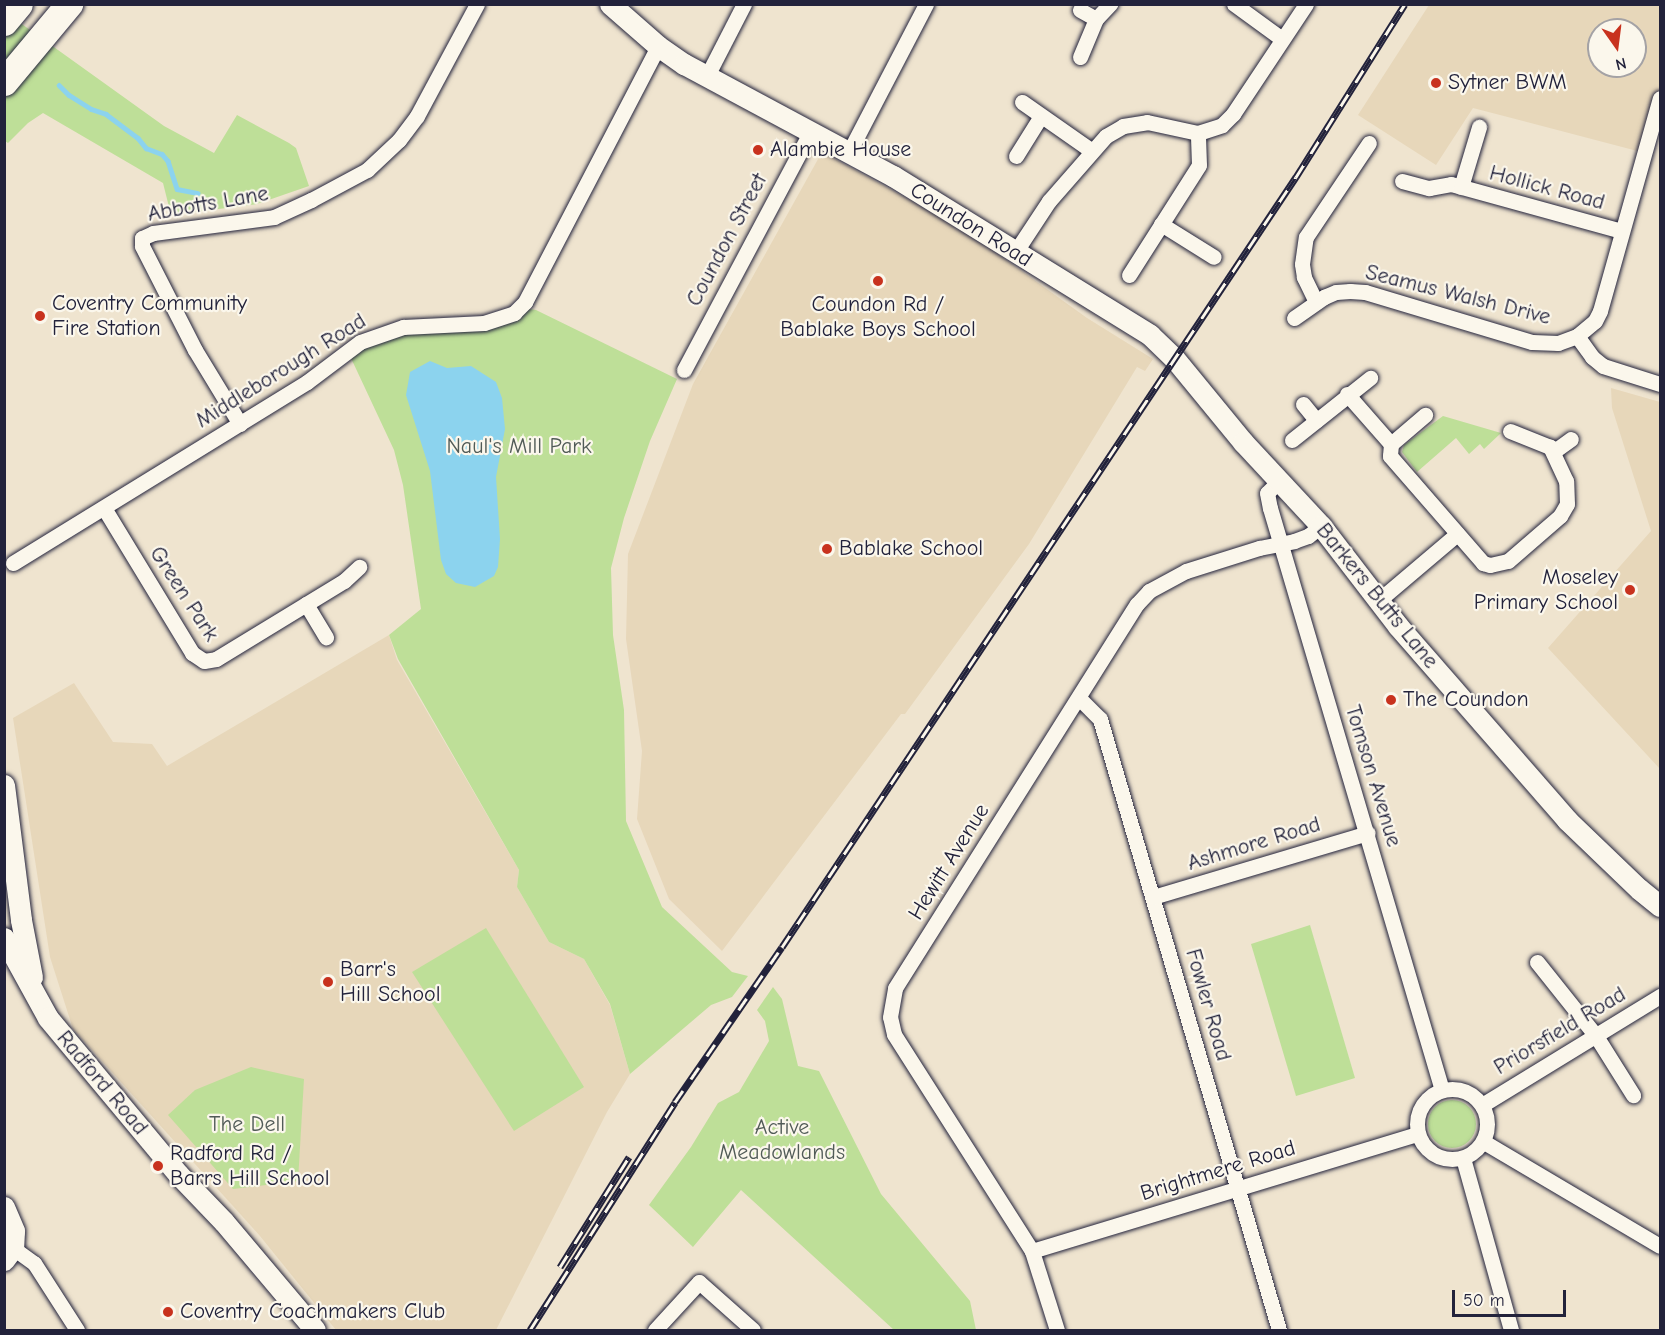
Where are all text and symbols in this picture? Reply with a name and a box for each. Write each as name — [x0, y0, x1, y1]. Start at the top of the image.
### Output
north arrow — [1587, 18, 1647, 78]
text: N — [1614, 54, 1628, 74]
place label: Sytner BWM — [1448, 70, 1567, 96]
marker: Sytner BWM — [1429, 76, 1443, 90]
place label: Alambie House — [770, 137, 911, 163]
marker: Alambie House — [751, 143, 765, 157]
street label: Hollick Road — [1486, 160, 1608, 216]
street label: Coundon Street — [681, 169, 773, 311]
street label: Coundon Road — [905, 177, 1037, 273]
street label: Abbotts Lane — [146, 180, 270, 228]
street label: Seamus Walsh Drive — [1363, 259, 1553, 331]
marker: Coundon Rd / Bablake Boys School — [871, 274, 885, 288]
place label: Coventry Community Fire Station — [52, 290, 247, 342]
place label: Coundon Rd / Bablake Boys School — [780, 291, 976, 342]
street label: Middleborough Road — [191, 308, 371, 434]
marker: Coventry Community Fire Station — [33, 309, 47, 323]
park label: Naul's Mill Park — [446, 434, 592, 460]
street label: Barkers Butts Lane — [1310, 518, 1444, 674]
place label: Bablake School — [839, 536, 983, 562]
street label: Green Park — [144, 542, 224, 646]
marker: Bablake School — [820, 542, 834, 556]
place label: Moseley Primary School — [1474, 564, 1618, 616]
marker: Moseley Primary School — [1623, 583, 1637, 597]
place label: The Coundon — [1403, 687, 1529, 713]
marker: The Coundon — [1384, 693, 1398, 707]
street label: Tomson Avenue — [1339, 702, 1407, 850]
street label: Hewitt Avenue — [903, 799, 995, 925]
street label: Ashmore Road — [1184, 811, 1324, 877]
street label: Fowler Road — [1179, 946, 1237, 1064]
place label: Barr's Hill School — [340, 956, 441, 1008]
marker: Barr's Hill School — [321, 975, 335, 989]
street label: Priorsfield Road — [1489, 981, 1631, 1081]
street label: Radford Road — [51, 1026, 153, 1140]
park label: The Dell — [209, 1112, 285, 1138]
park label: Active Meadowlands — [719, 1114, 845, 1166]
street label: Brightmere Road — [1137, 1135, 1299, 1207]
place label: Radford Rd / Barrs Hill School — [170, 1140, 329, 1192]
marker: Radford Rd / Barrs Hill School — [151, 1159, 165, 1173]
scale bar — [1455, 1278, 1569, 1316]
text: 50 m — [1463, 1290, 1505, 1311]
place label: Coventry Coachmakers Club — [180, 1299, 445, 1325]
marker: Coventry Coachmakers Club — [161, 1305, 175, 1319]

